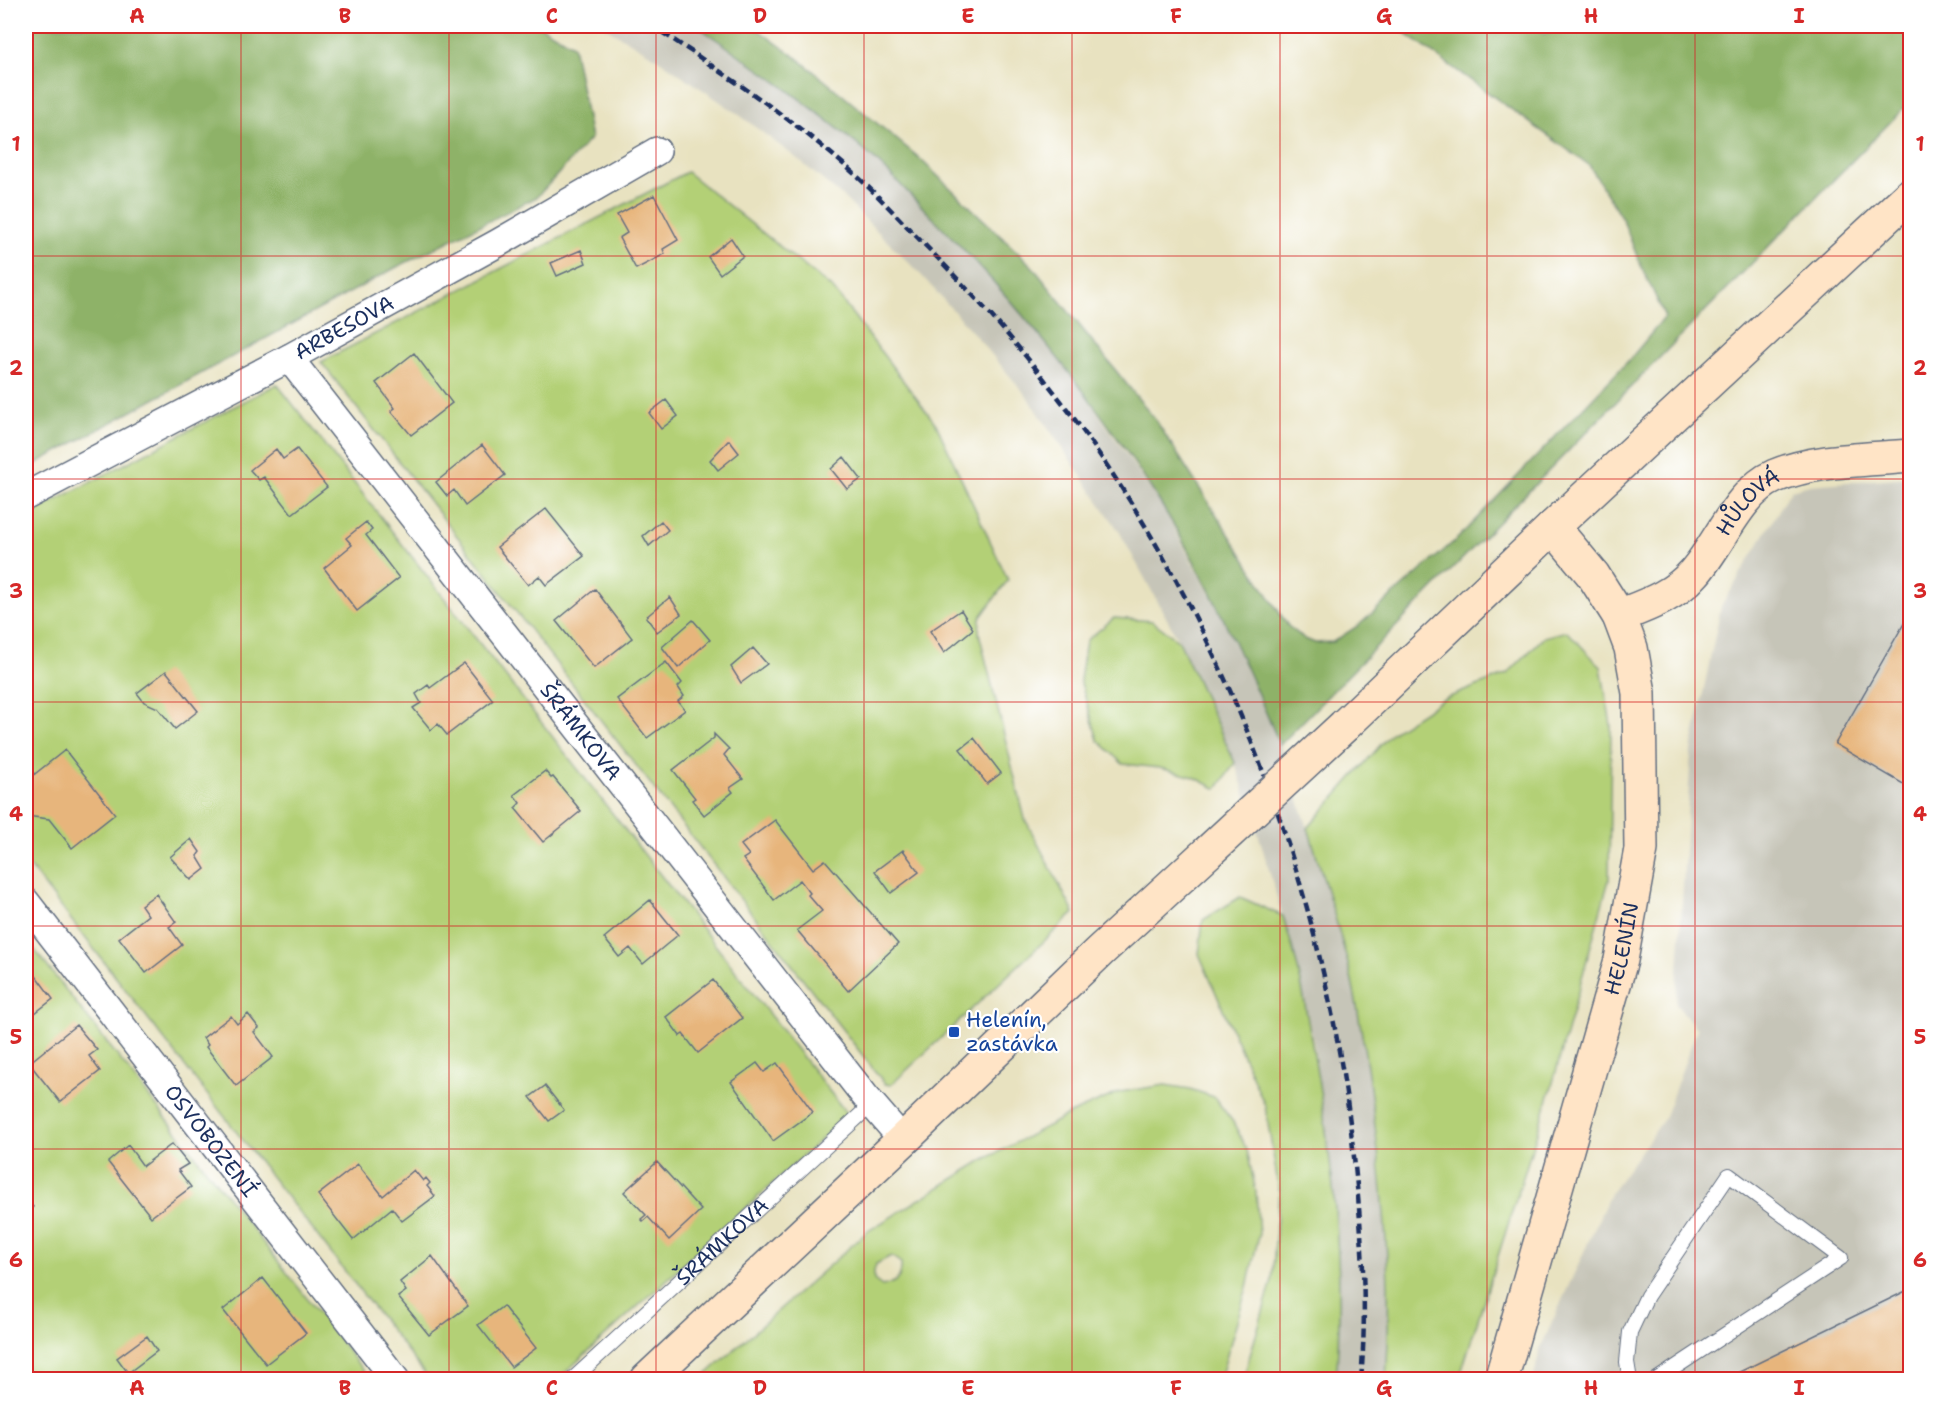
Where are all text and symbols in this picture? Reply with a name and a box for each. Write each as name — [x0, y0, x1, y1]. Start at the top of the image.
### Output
text: A — [129, 3, 145, 29]
text: B — [339, 3, 351, 29]
text: C — [546, 3, 558, 29]
text: D — [753, 3, 767, 29]
text: E — [961, 3, 975, 29]
text: F — [1170, 3, 1182, 29]
text: G — [1376, 3, 1392, 29]
text: H — [1584, 3, 1598, 29]
text: I — [1793, 3, 1805, 29]
text: 1 — [11, 131, 21, 157]
text: 1 — [1915, 131, 1925, 157]
street label: ARBESOVA — [289, 289, 399, 366]
text: 2 — [9, 355, 23, 381]
text: 2 — [1913, 355, 1927, 381]
street label: HŮLOVÁ — [1710, 461, 1784, 541]
text: 3 — [9, 578, 23, 604]
text: 3 — [1913, 578, 1927, 604]
street label: ŠRÁMKOVA — [534, 676, 628, 786]
text: 4 — [9, 801, 23, 827]
text: 4 — [1913, 801, 1927, 827]
street label: HELENÍN — [1598, 900, 1645, 999]
place label: Helenín, zastávka — [966, 1006, 1058, 1058]
text: 5 — [10, 1024, 22, 1050]
text: 5 — [1914, 1024, 1926, 1050]
marker: Helenín, zastávka — [947, 1025, 961, 1039]
street label: OSVOBOZENÍ — [158, 1079, 264, 1203]
street label: ŠRÁMKOVA — [669, 1192, 775, 1292]
text: 6 — [9, 1247, 23, 1273]
text: 6 — [1913, 1247, 1927, 1273]
text: A — [129, 1375, 145, 1401]
text: B — [339, 1375, 351, 1401]
text: C — [546, 1375, 558, 1401]
text: D — [753, 1375, 767, 1401]
text: E — [961, 1375, 975, 1401]
text: F — [1170, 1375, 1182, 1401]
text: G — [1376, 1375, 1392, 1401]
text: H — [1584, 1375, 1598, 1401]
text: I — [1793, 1375, 1805, 1401]

